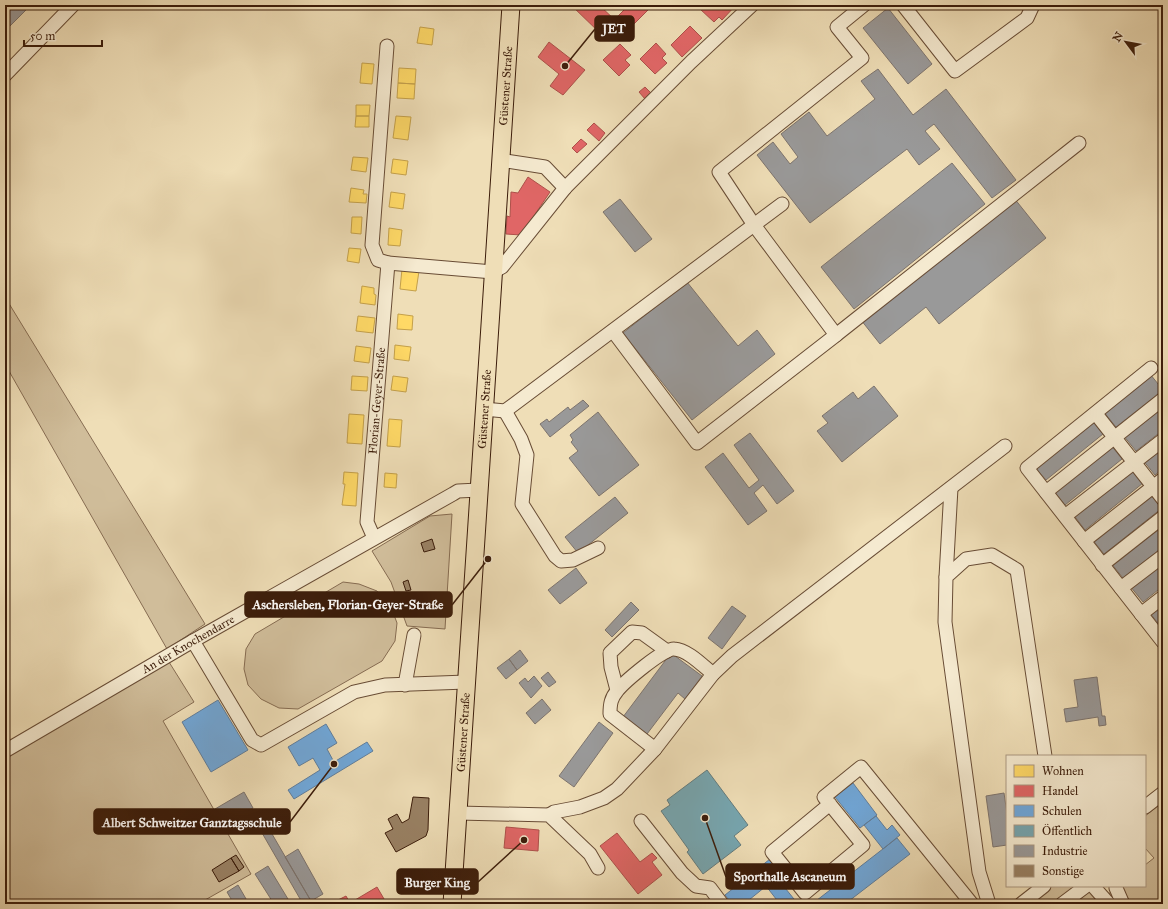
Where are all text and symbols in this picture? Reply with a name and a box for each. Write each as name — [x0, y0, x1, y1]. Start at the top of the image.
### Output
callout: JET — [595, 16, 634, 41]
text: JET — [600, 21, 626, 37]
scale bar — [24, 22, 102, 48]
north arrow — [1106, 22, 1146, 62]
text: 50 m — [30, 29, 55, 43]
text: N — [1110, 29, 1126, 44]
street label: Güstener Straße — [496, 46, 515, 126]
street label: Florian-Geyer-Straße — [366, 347, 388, 455]
street label: Güstener Straße — [475, 369, 494, 449]
callout: Aschersleben, Florian-Geyer-Straße — [245, 592, 452, 617]
text: Aschersleben, Florian-Geyer-Straße — [252, 597, 444, 613]
street label: An der Knochendarre — [138, 612, 237, 677]
street label: Güstener Straße — [454, 692, 473, 772]
legend — [1006, 755, 1146, 887]
text: Wohnen — [1042, 764, 1084, 778]
text: Handel — [1042, 784, 1079, 798]
text: Schulen — [1042, 804, 1082, 818]
callout: Albert Schweitzer Ganztagsschule — [94, 809, 290, 834]
text: Albert Schweitzer Ganztagsschule — [101, 815, 282, 831]
text: Öffentlich — [1042, 823, 1093, 838]
text: Industrie — [1042, 844, 1087, 858]
callout: Sporthalle Ascaneum — [726, 864, 854, 889]
text: Sonstige — [1042, 864, 1084, 879]
callout: Burger King — [397, 869, 478, 894]
text: Sporthalle Ascaneum — [734, 869, 846, 885]
text: Burger King — [404, 875, 471, 891]

